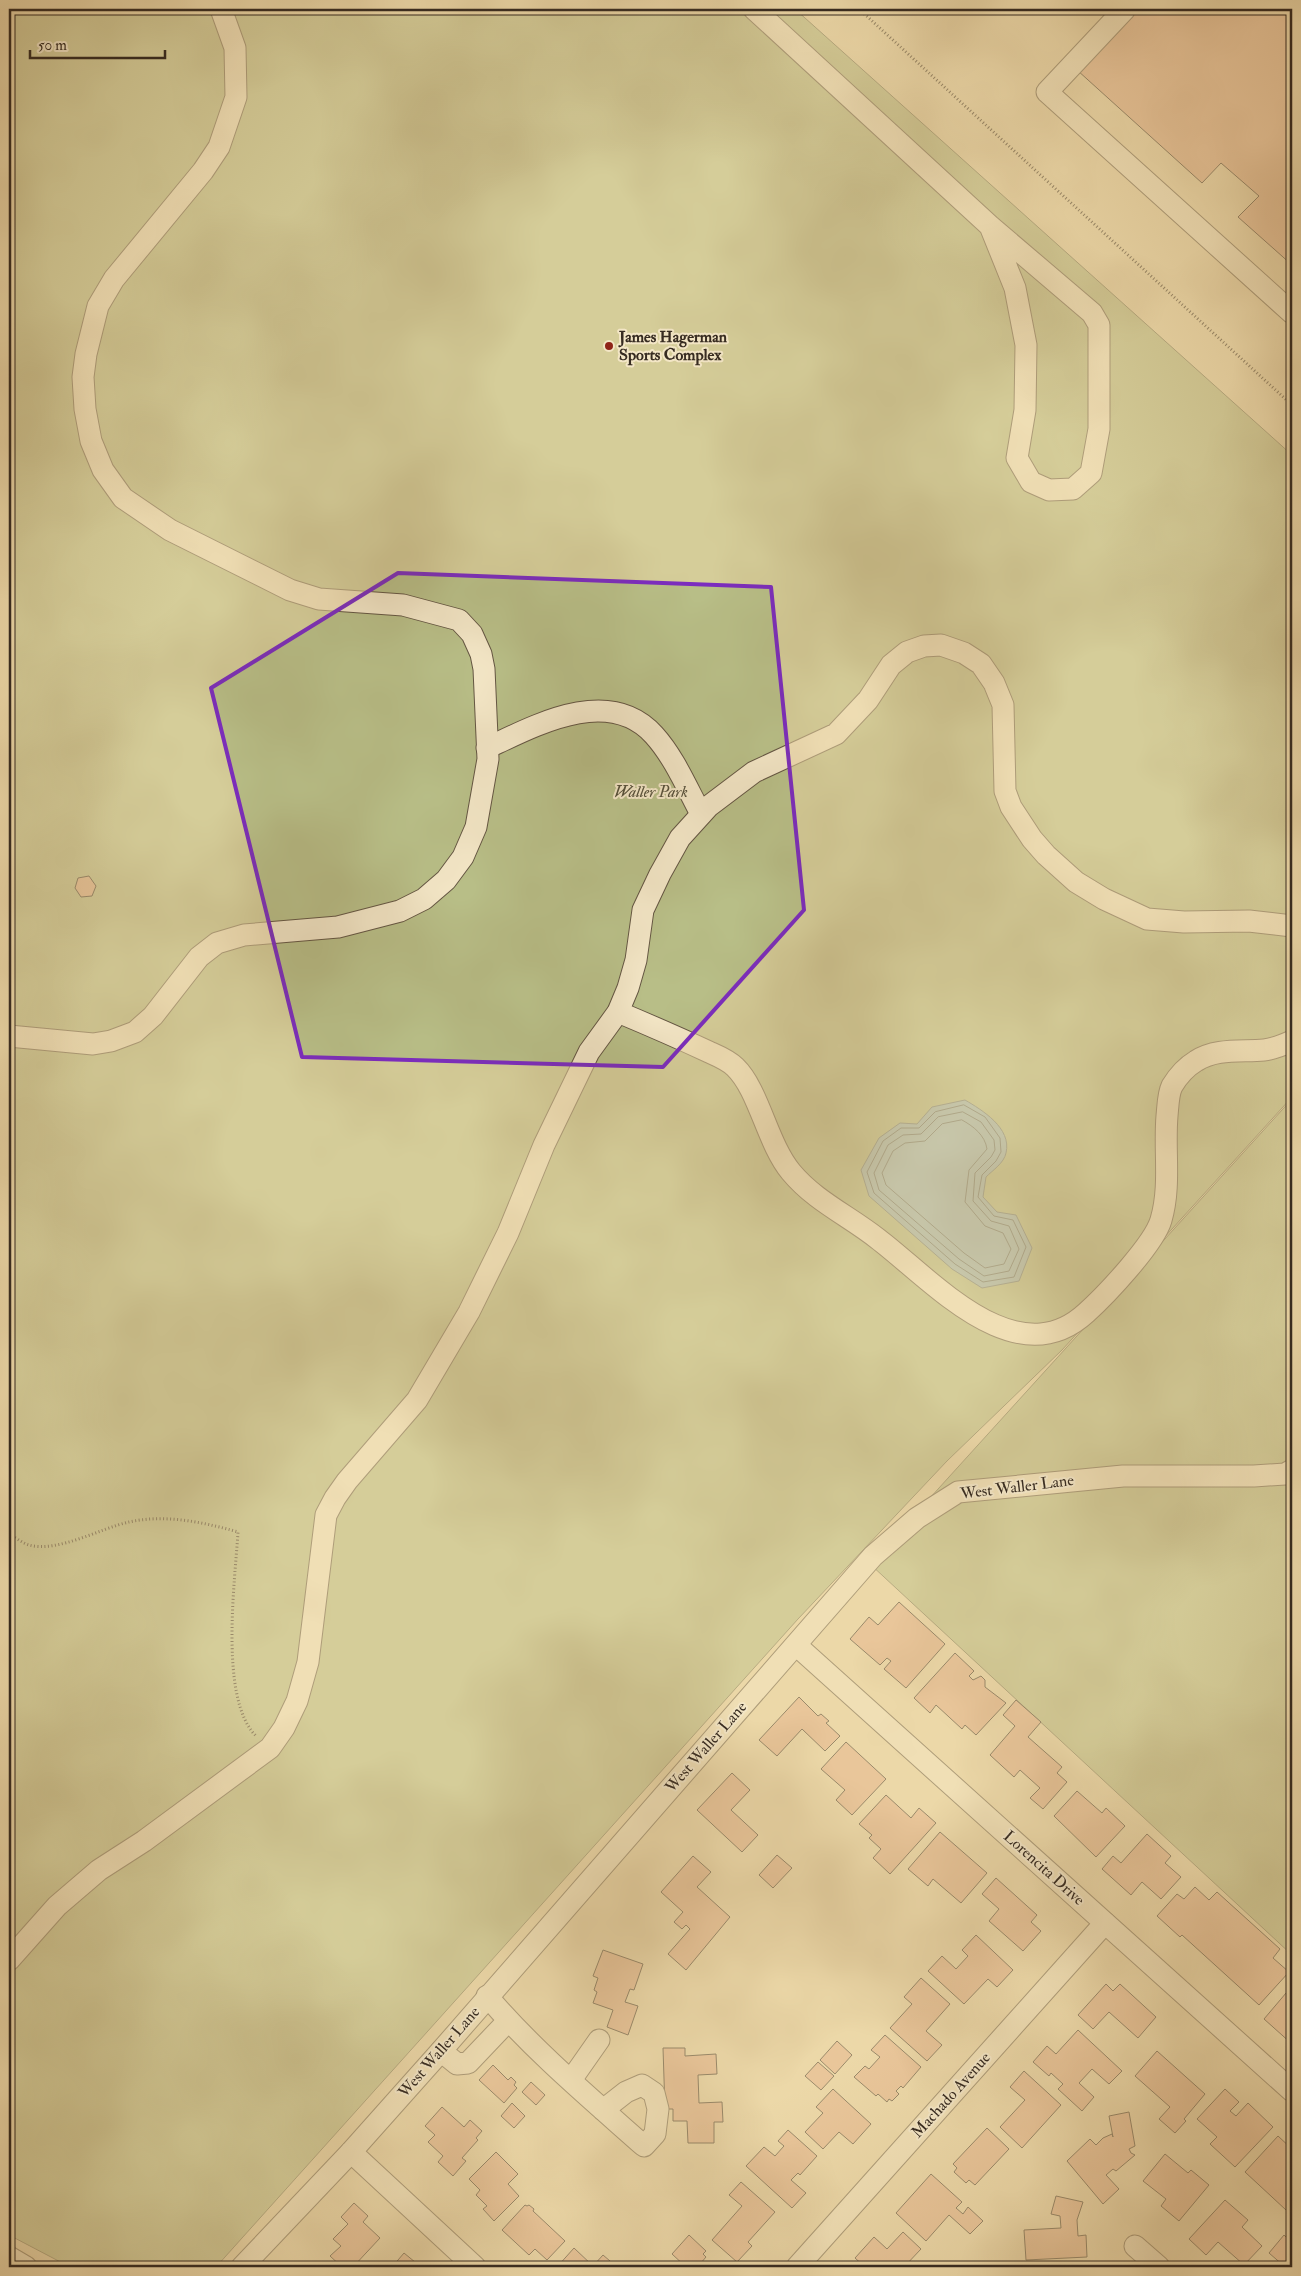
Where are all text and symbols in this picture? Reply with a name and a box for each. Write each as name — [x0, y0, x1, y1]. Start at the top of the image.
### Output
scale bar — [30, 28, 165, 60]
text: 50 m — [38, 36, 67, 55]
place label: James Hagerman Sports Complex — [618, 327, 728, 366]
marker: James Hagerman Sports Complex — [603, 340, 615, 352]
park label: Waller Park — [614, 782, 688, 802]
street label: West Waller Lane — [958, 1470, 1075, 1504]
street label: West Waller Lane — [660, 1697, 751, 1797]
street label: Lorencita Drive — [999, 1826, 1089, 1910]
street label: West Waller Lane — [393, 2002, 484, 2102]
street label: Machado Avenue — [907, 2048, 995, 2142]

